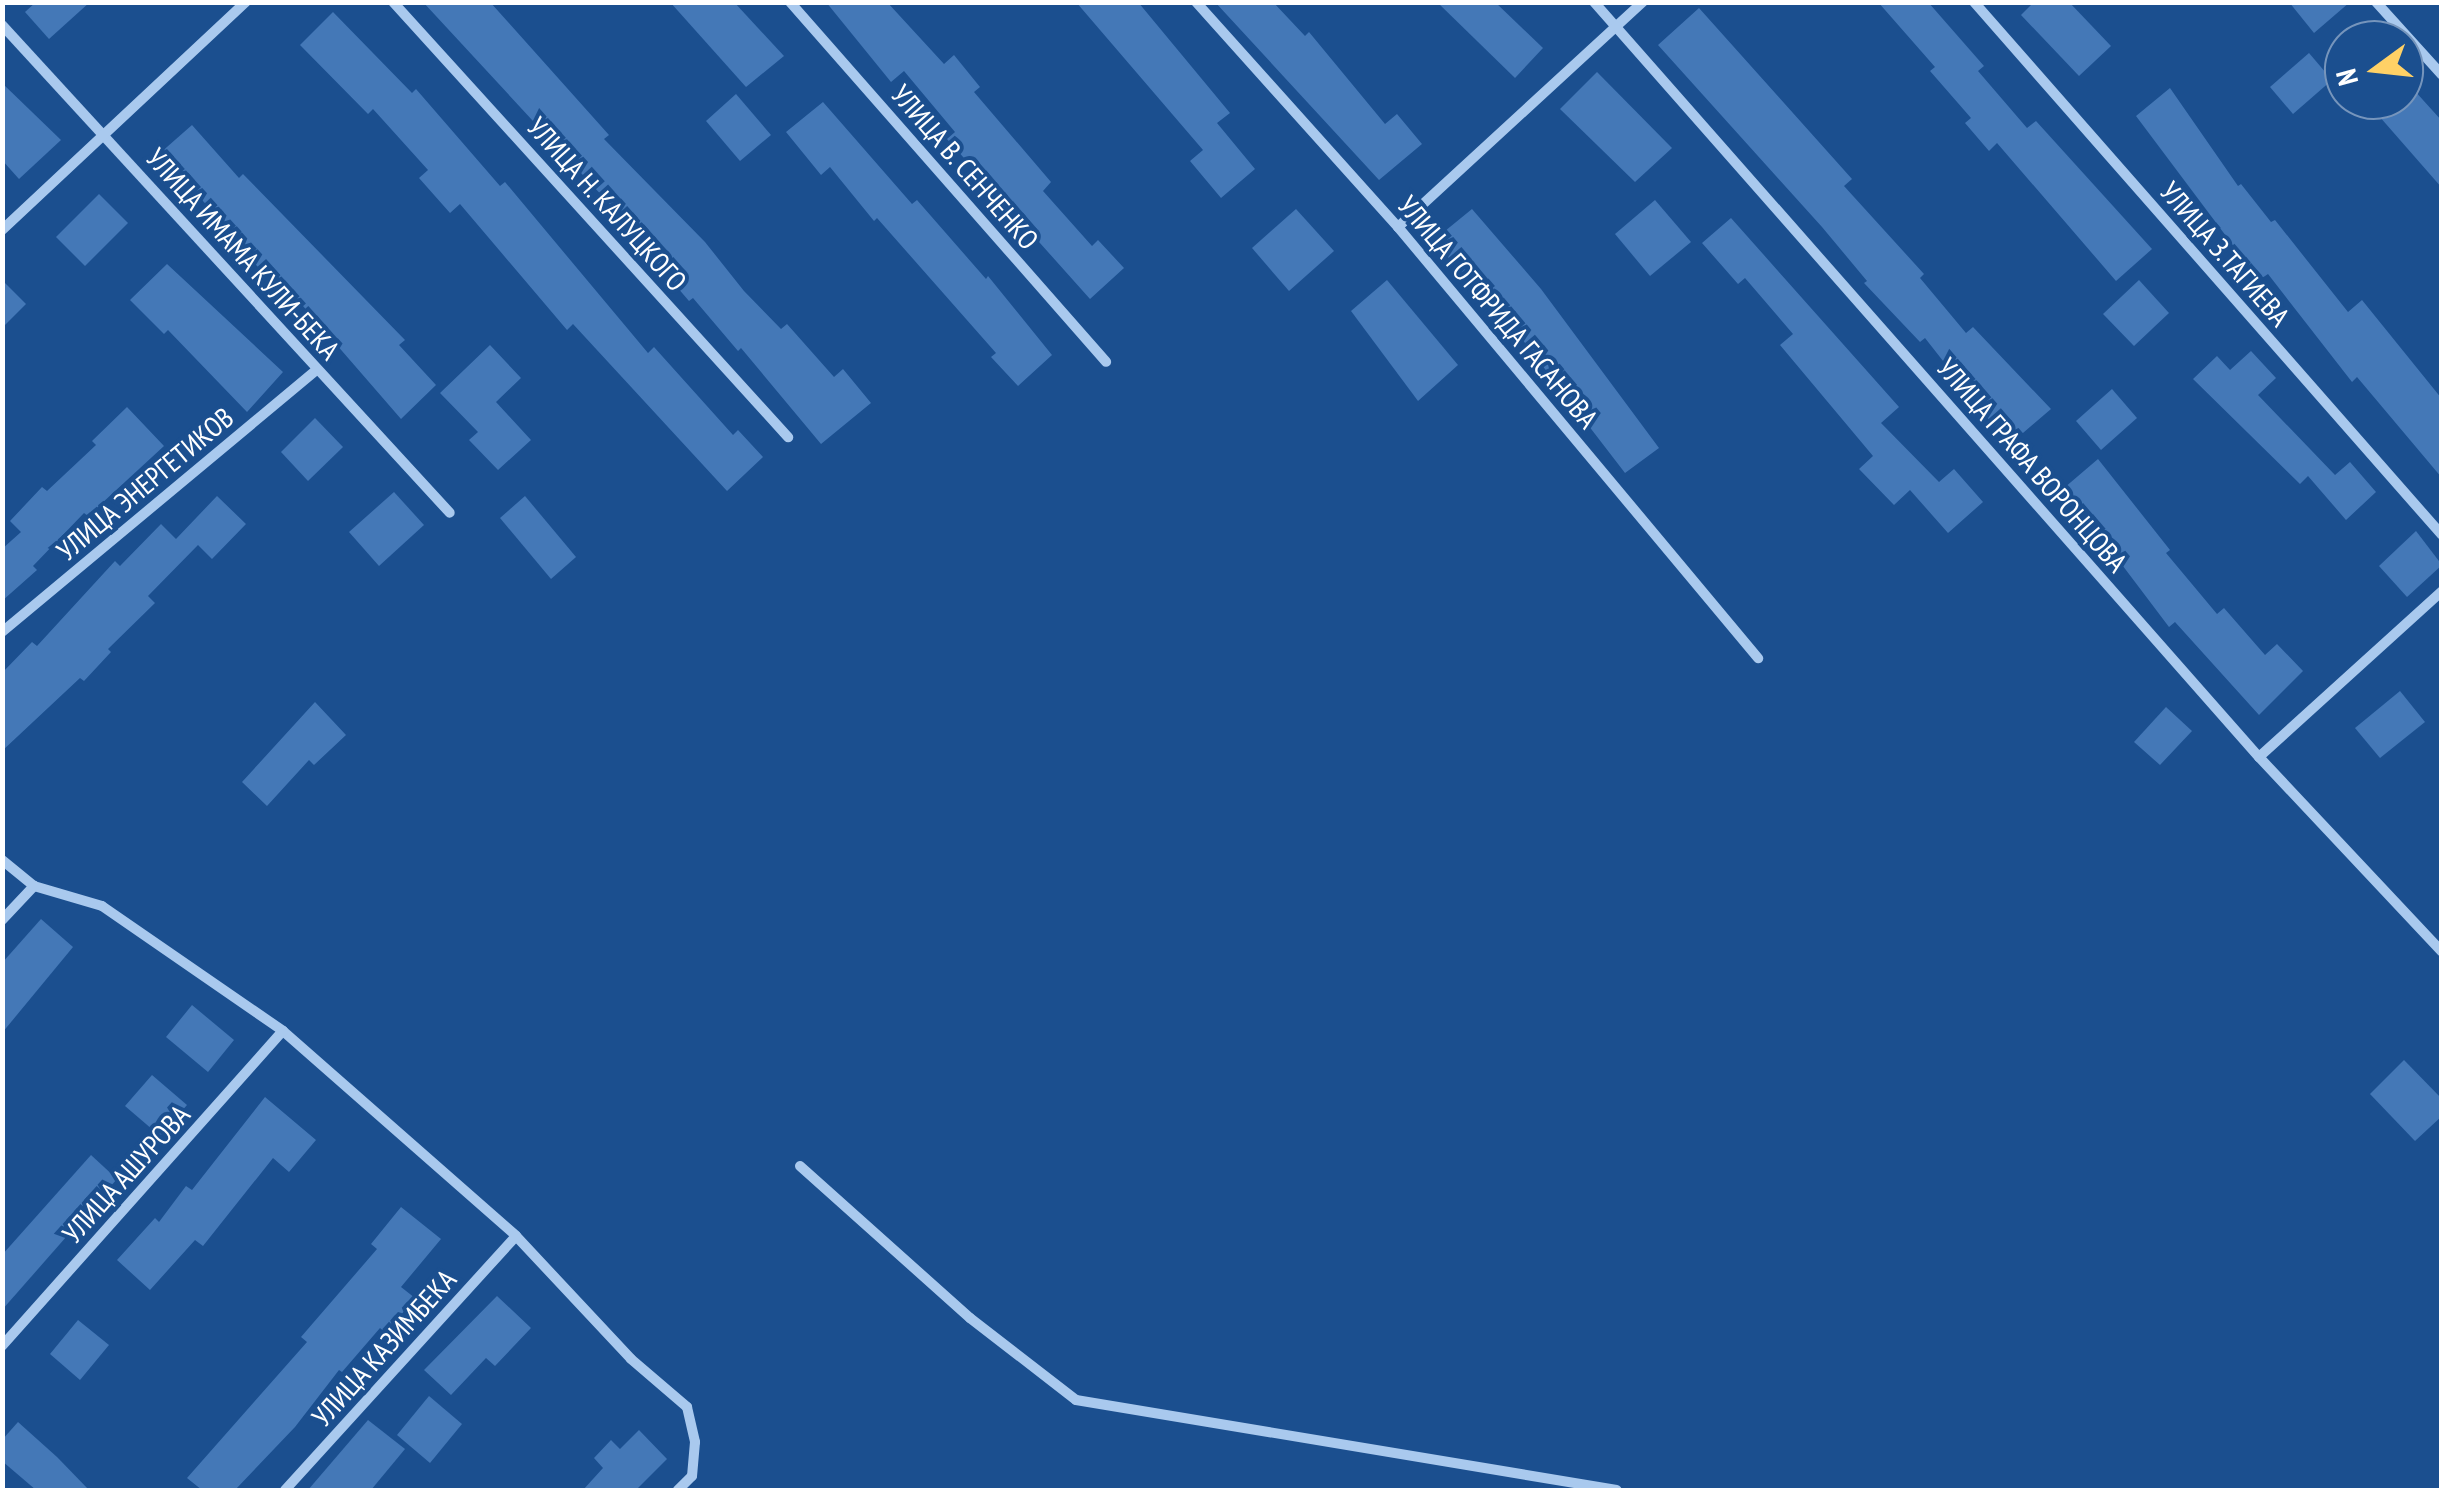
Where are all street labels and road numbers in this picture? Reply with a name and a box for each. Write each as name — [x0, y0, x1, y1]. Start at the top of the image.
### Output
street label: УЛИЦА В. СЕНЧЕНКО — [884, 77, 1046, 257]
street label: УЛИЦА Н. КАЛУЦКОГО — [519, 109, 695, 299]
street label: УЛИЦА ИМАМА КУЛИ-БЕКА — [139, 141, 347, 367]
street label: УЛИЦА З.ТАГИЕВА — [2153, 175, 2297, 333]
street label: УЛИЦА ГОТФРИДА ГАСАНОВА — [1390, 188, 1606, 436]
street label: УЛИЦА ГРАФА ВОРОНЦОВА — [1929, 350, 2135, 580]
street label: УЛИЦА ЭНЕРГЕТИКОВ — [50, 400, 240, 568]
street label: УЛИЦА АШУРОВА — [55, 1097, 197, 1251]
street label: УЛИЦА КАЗИМБЕКА — [305, 1262, 463, 1434]

